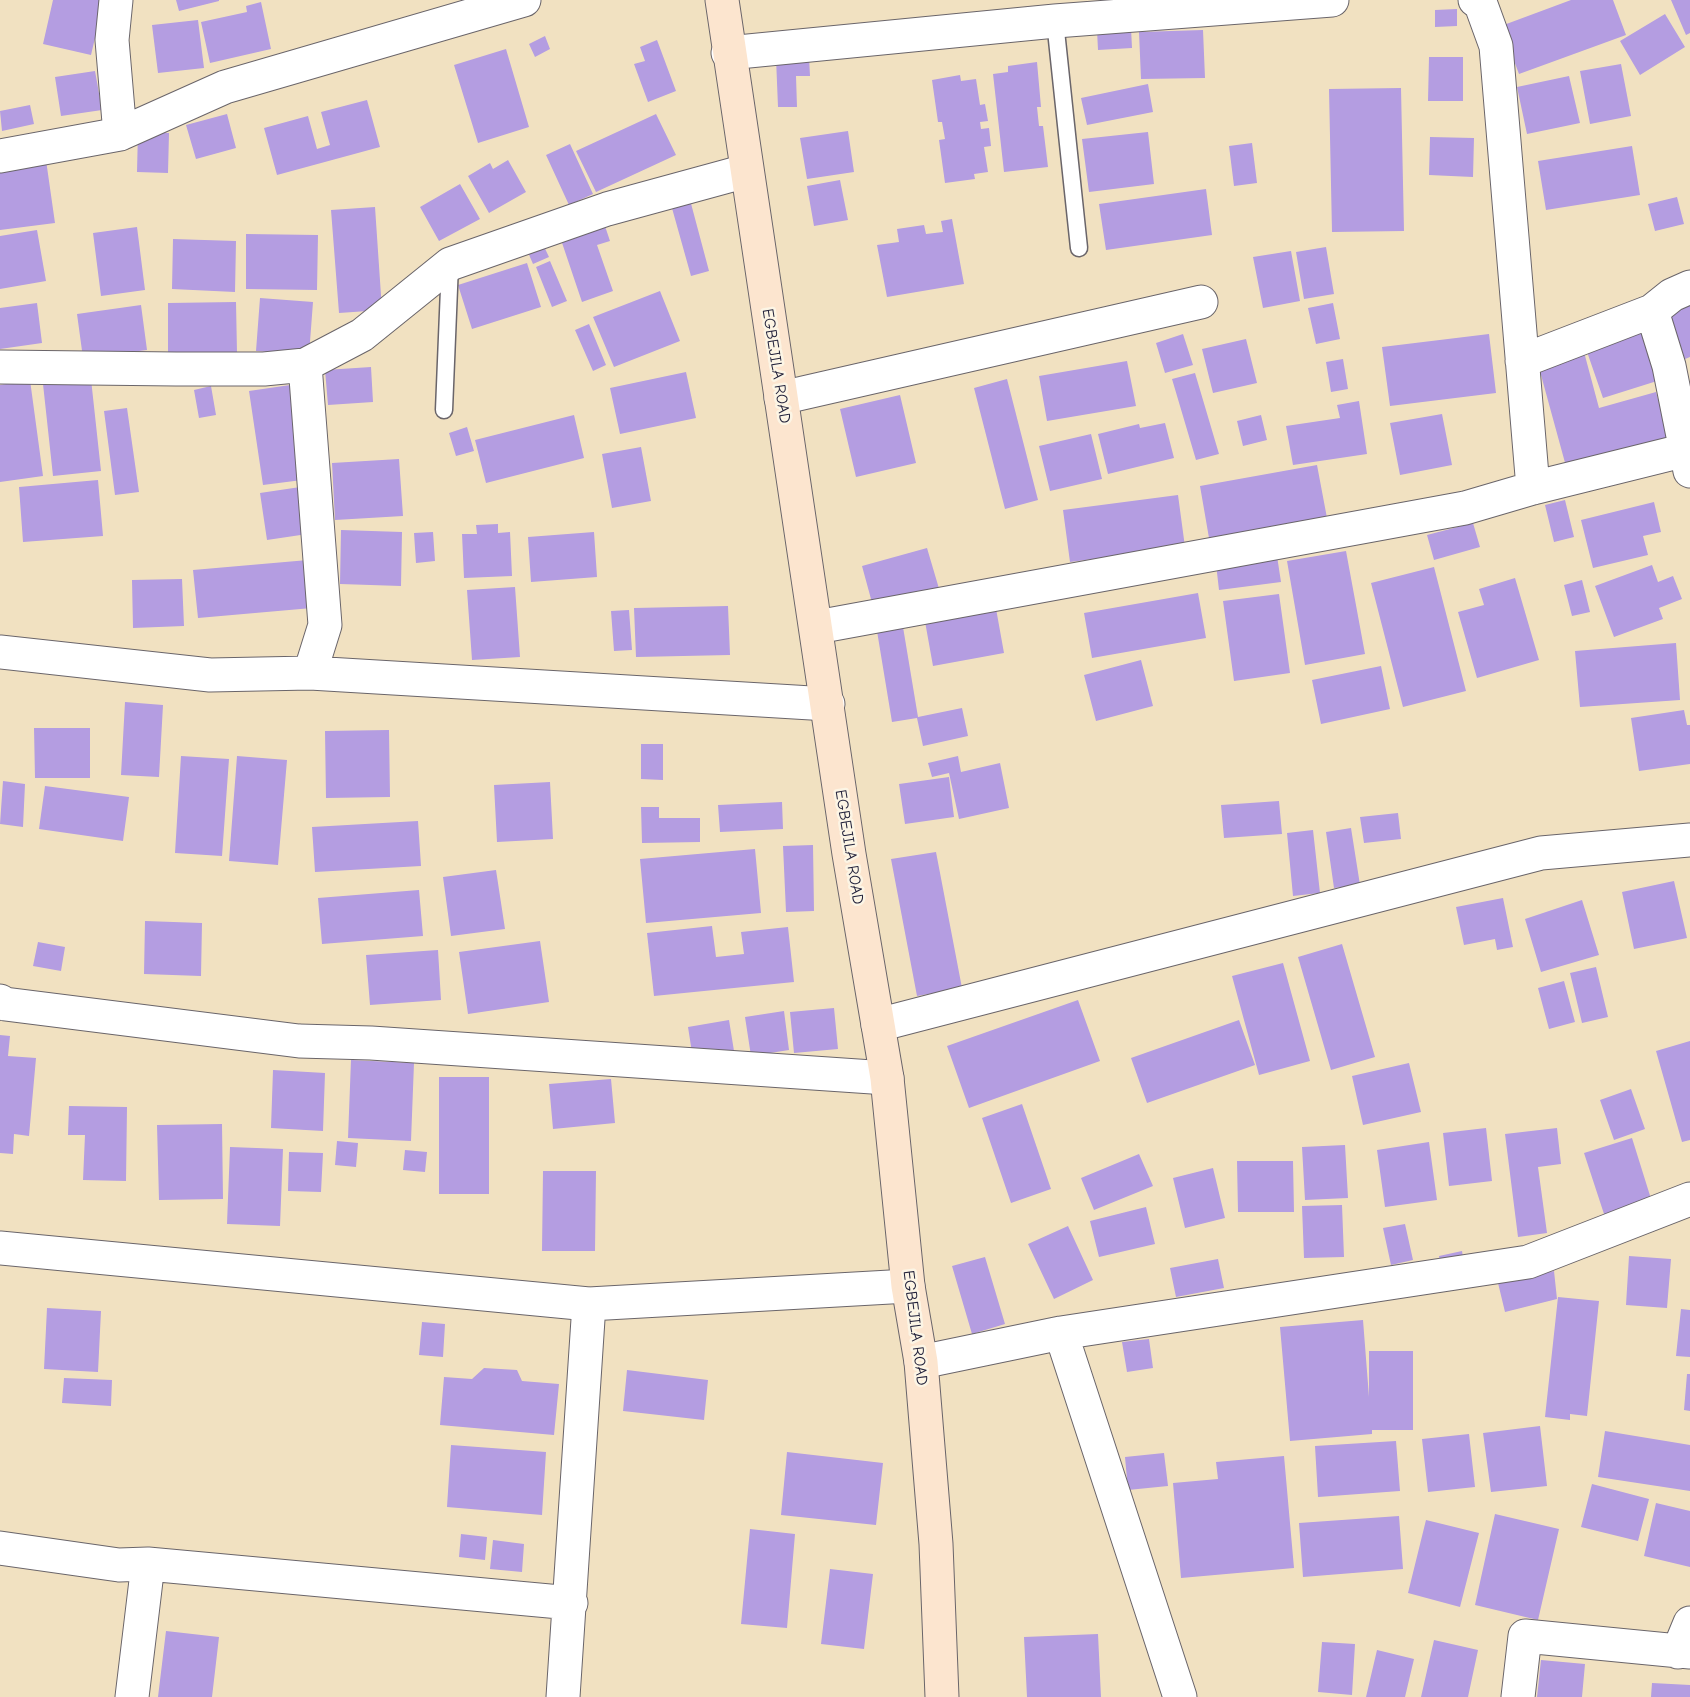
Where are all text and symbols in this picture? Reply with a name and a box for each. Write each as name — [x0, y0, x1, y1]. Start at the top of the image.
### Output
street label: EGBEJILA ROAD — [757, 307, 795, 425]
street label: EGBEJILA ROAD — [830, 788, 868, 906]
street label: EGBEJILA ROAD — [898, 1269, 932, 1387]

